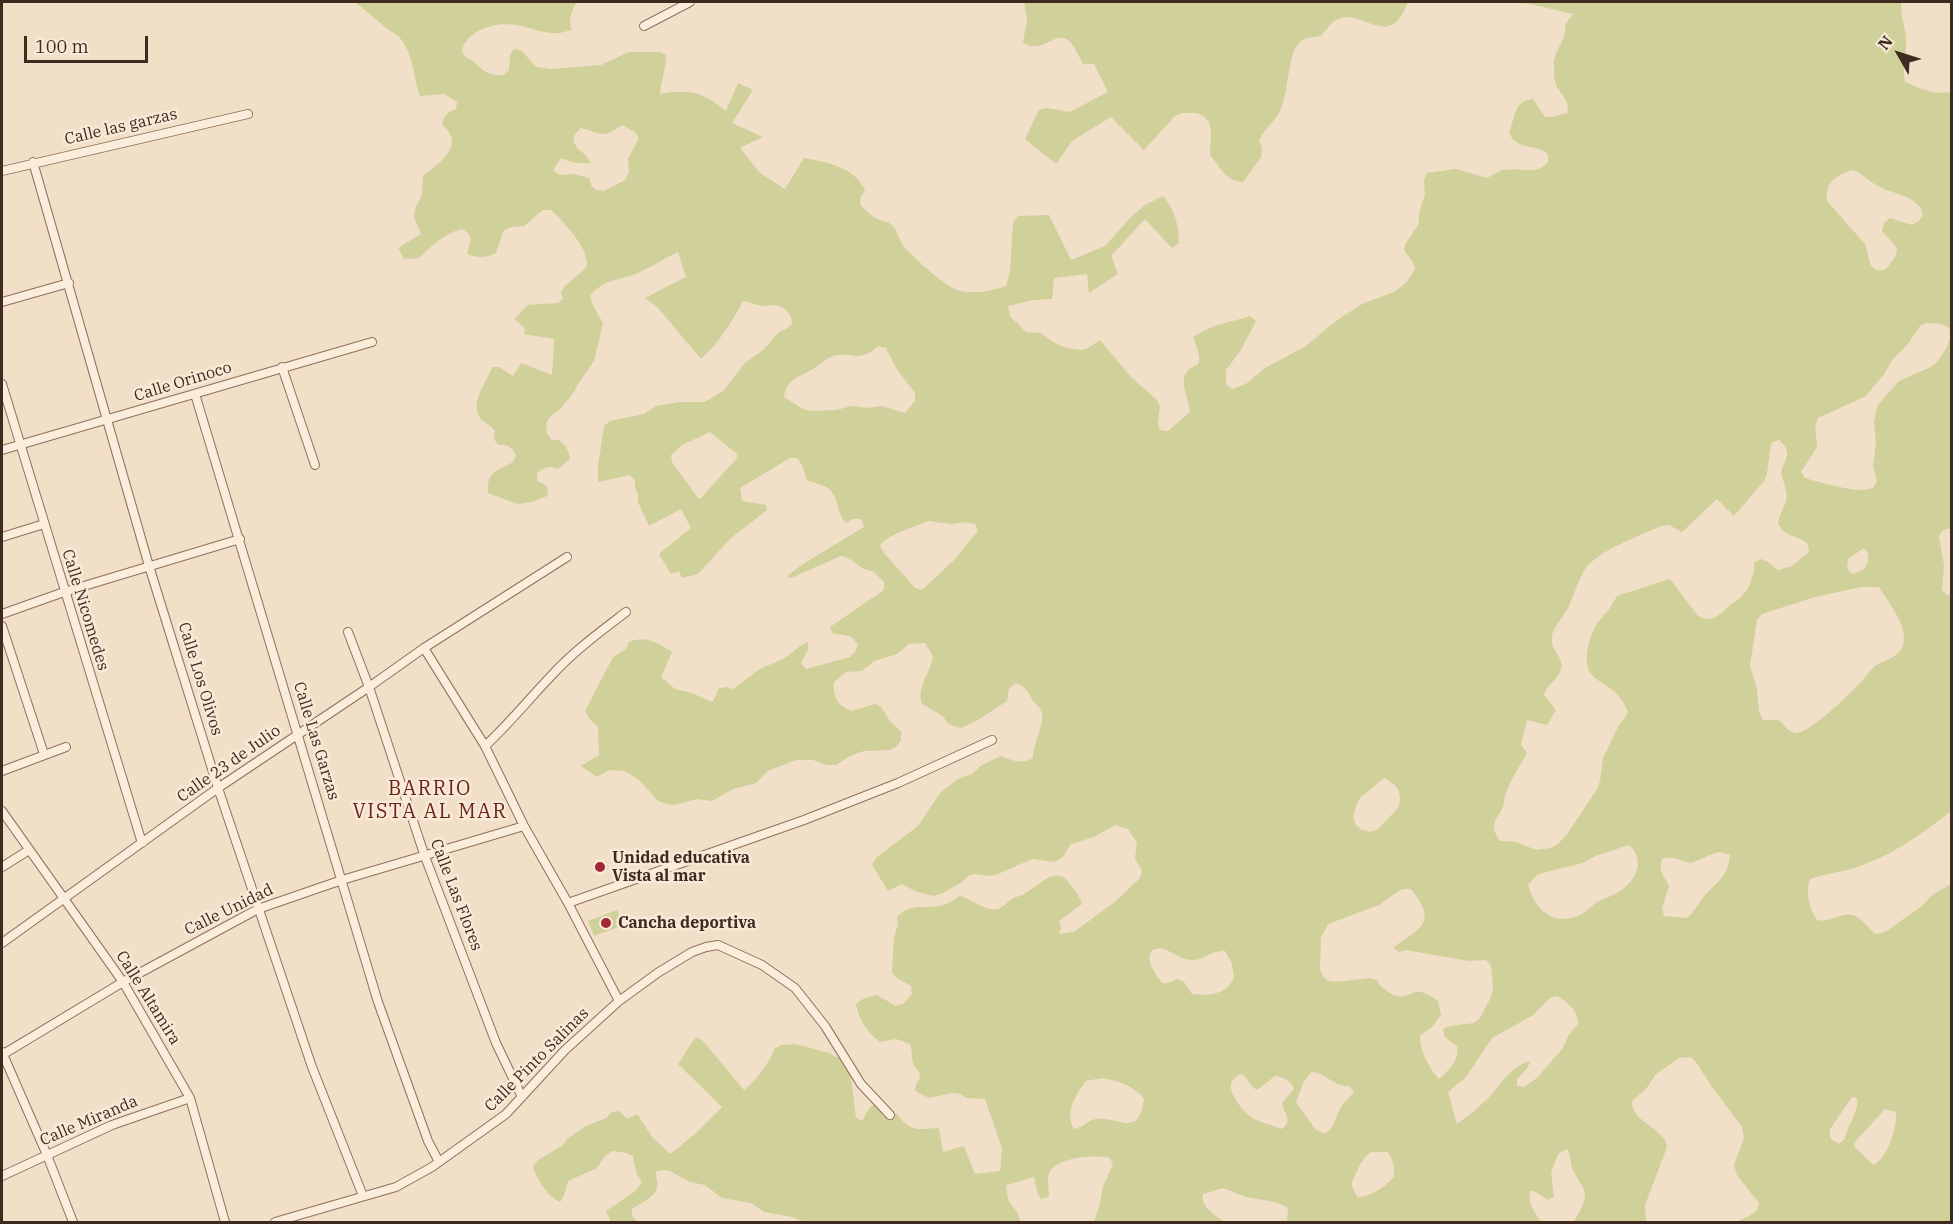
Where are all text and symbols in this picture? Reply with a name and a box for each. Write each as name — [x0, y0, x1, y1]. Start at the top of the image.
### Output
scale bar — [27, 24, 152, 62]
north arrow — [1869, 24, 1929, 84]
text: N — [1873, 31, 1897, 54]
text: 100 m — [35, 35, 89, 58]
street label: Calle las garzas — [63, 105, 179, 149]
street label: Calle Orinoco — [132, 358, 234, 406]
street label: Calle Nicomedes — [57, 547, 113, 673]
street label: Calle Los Olivos — [174, 620, 226, 738]
street label: Calle Las Garzas — [289, 679, 343, 803]
street label: Calle 23 de Julio — [174, 721, 284, 807]
district label: BARRIO VISTA AL MAR — [353, 777, 507, 824]
street label: Calle Las Flores — [426, 837, 486, 953]
place label: Unidad educativa Vista al mar — [612, 848, 750, 886]
marker: Unidad educativa Vista al mar — [593, 860, 607, 874]
street label: Calle Unidad — [182, 880, 276, 940]
place label: Cancha deportiva — [618, 913, 756, 933]
marker: Cancha deportiva — [599, 916, 613, 930]
street label: Calle Altamira — [112, 948, 184, 1048]
street label: Calle Pinto Salinas — [481, 1004, 593, 1116]
street label: Calle Miranda — [37, 1092, 141, 1150]

